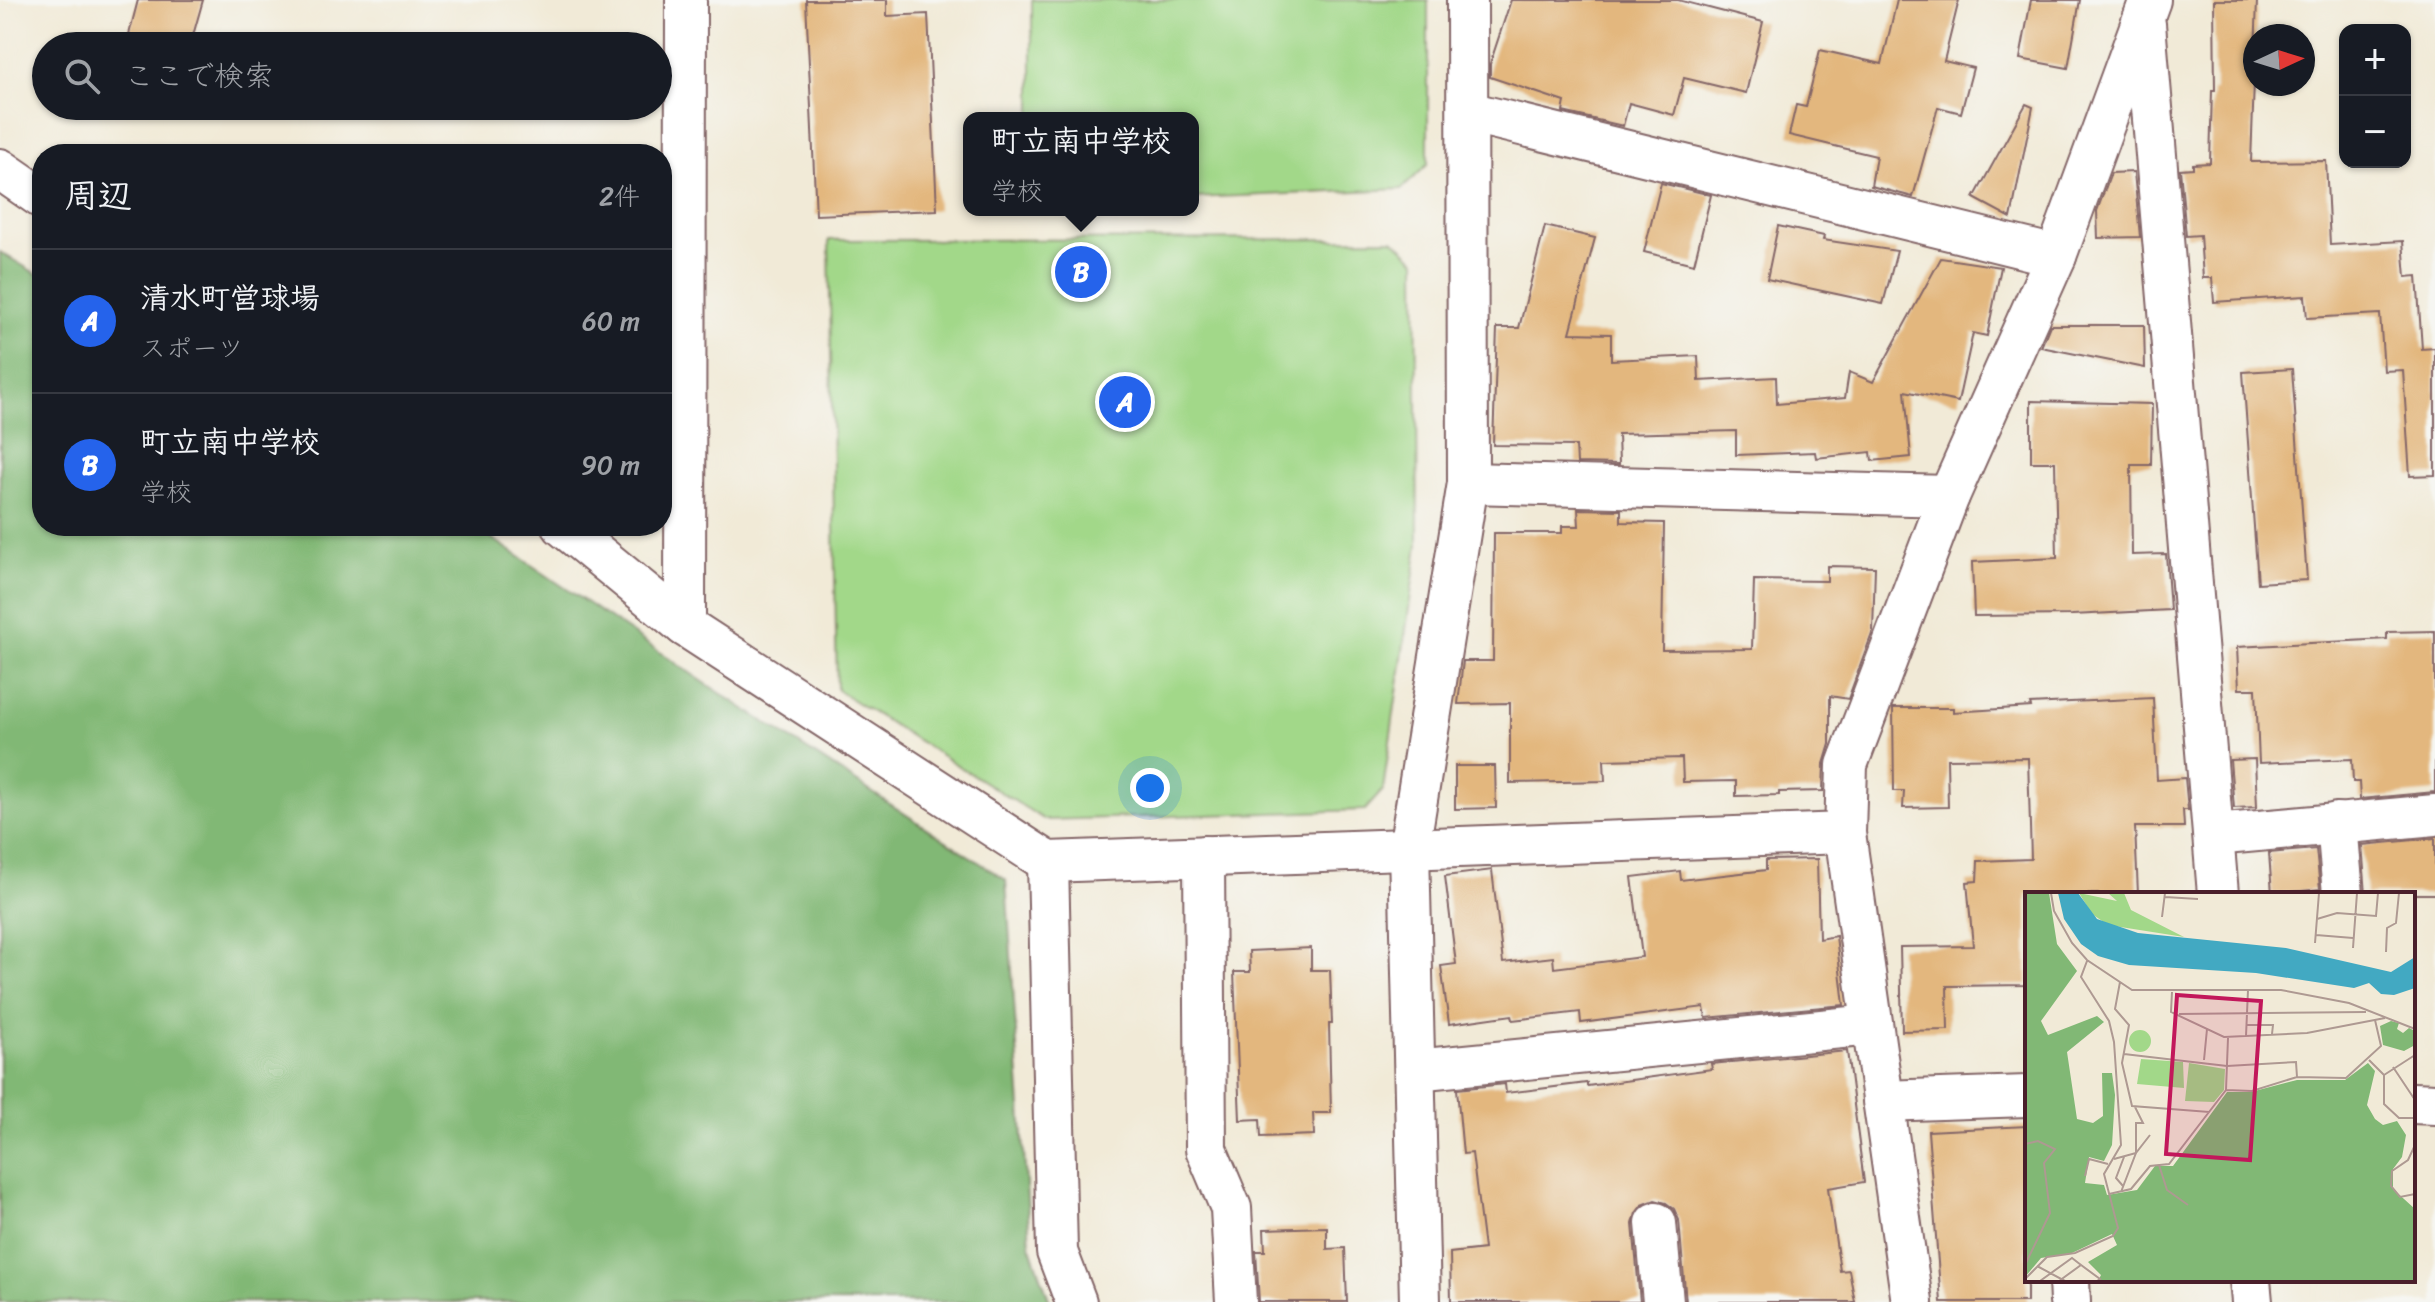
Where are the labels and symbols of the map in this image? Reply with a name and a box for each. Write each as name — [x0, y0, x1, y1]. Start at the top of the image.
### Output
north arrow — [2243, 24, 2315, 96]
pin: B — [1055, 242, 1107, 302]
pin: A — [1099, 372, 1151, 432]
your location — [1130, 768, 1170, 808]
inset map — [2025, 892, 2415, 1282]

